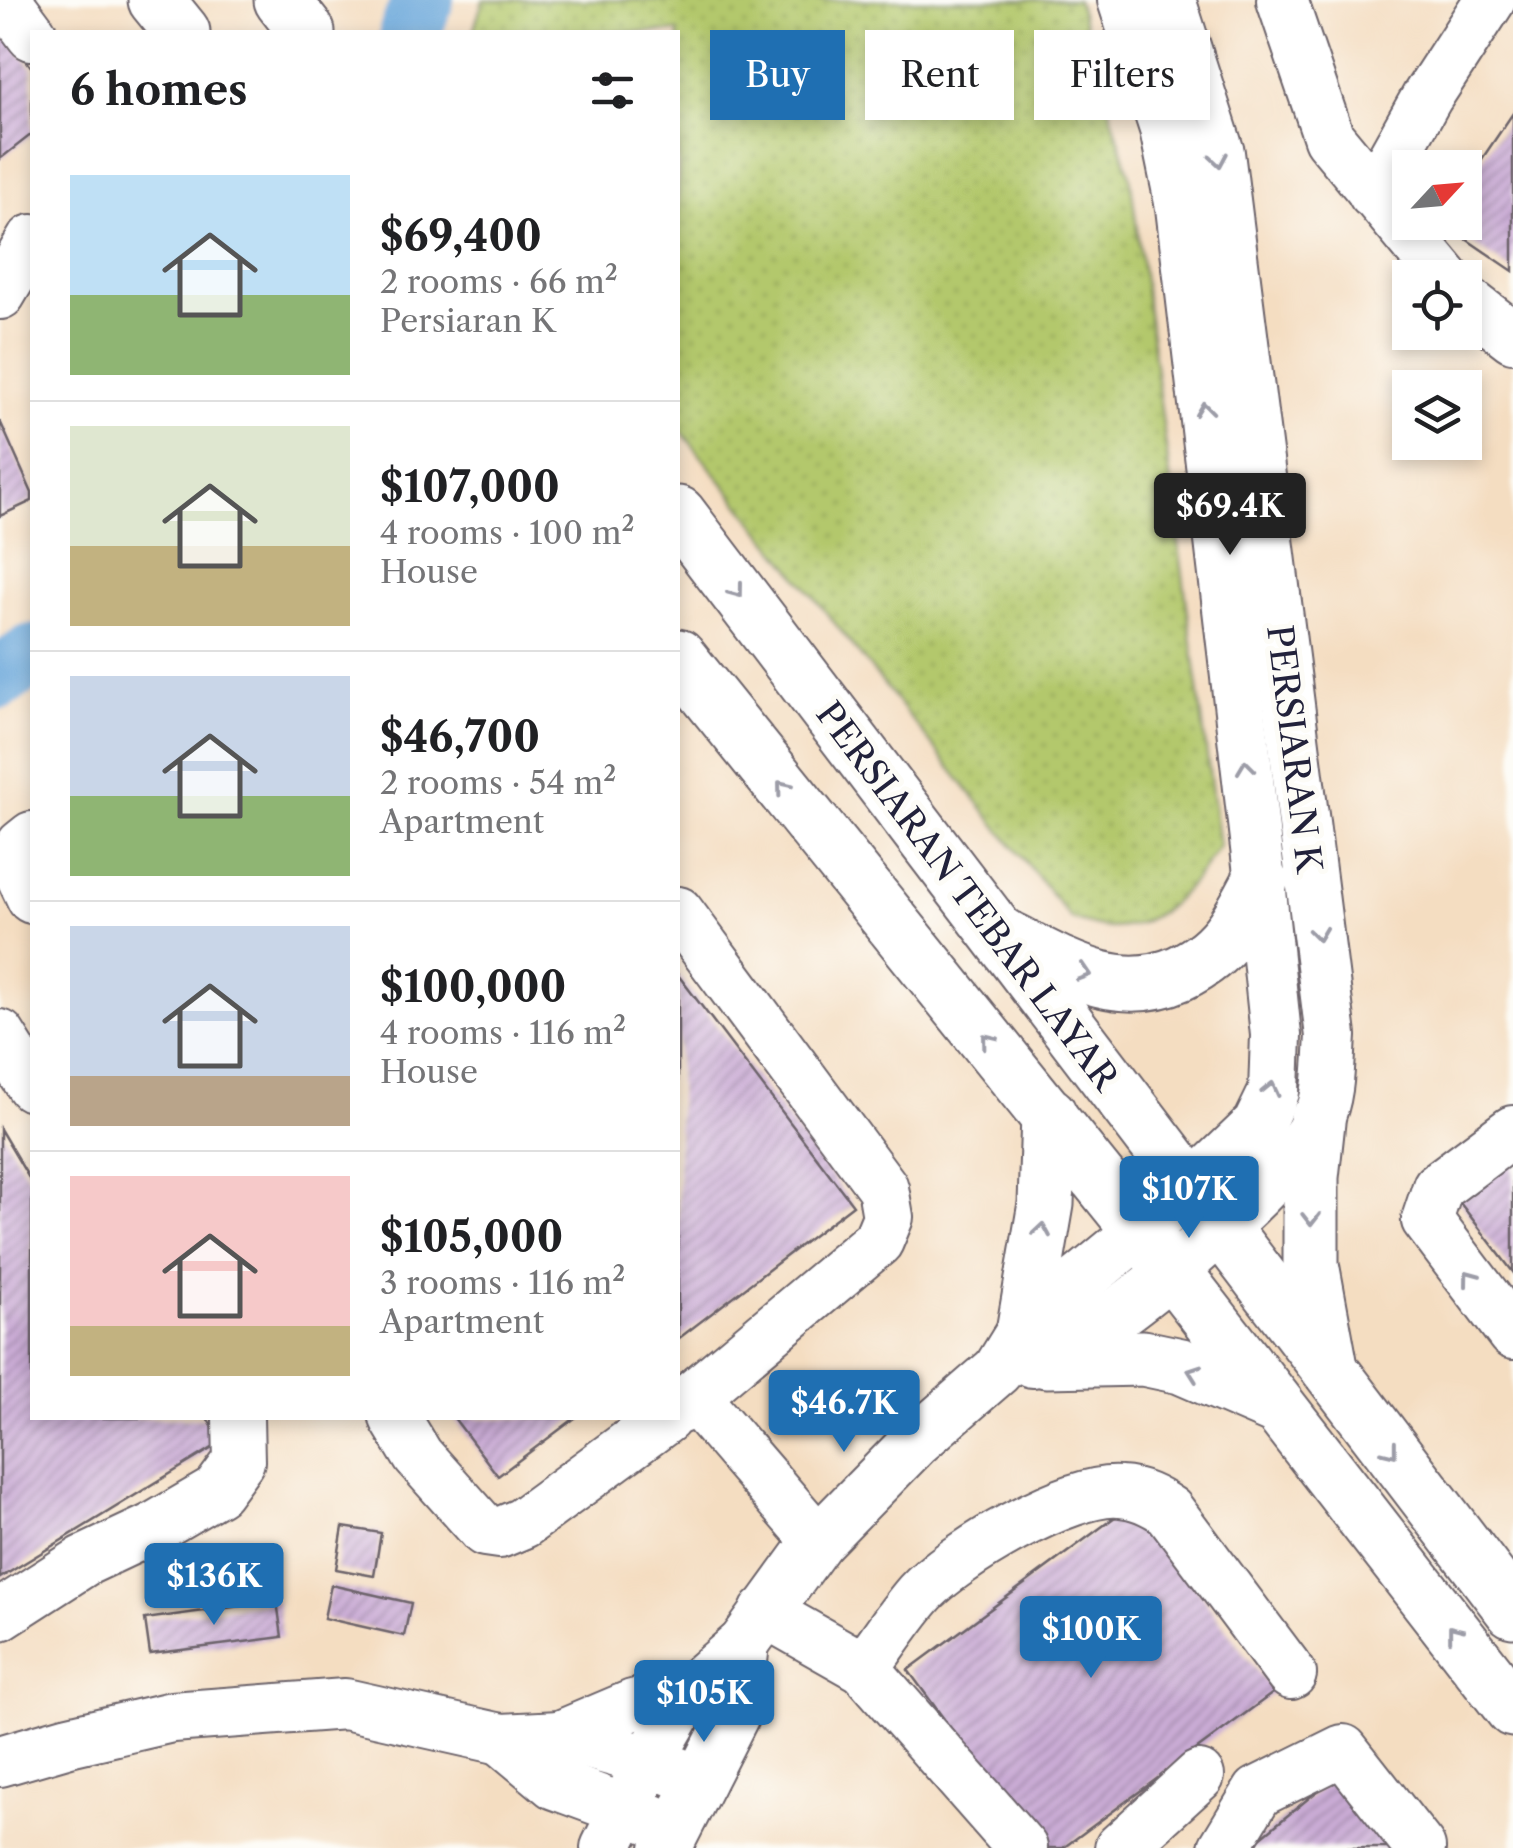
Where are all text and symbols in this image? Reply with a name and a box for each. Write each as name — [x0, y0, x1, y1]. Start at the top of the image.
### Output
chip: Buy — [710, 30, 845, 120]
chip: Rent — [865, 30, 1014, 120]
chip: Filters — [1034, 30, 1210, 120]
icon: filters — [585, 63, 640, 118]
text: 6 homes — [70, 64, 248, 116]
north arrow — [1392, 150, 1482, 240]
map controls — [1392, 150, 1482, 460]
one-way arrow — [1208, 152, 1229, 168]
text: $69,400 — [380, 210, 542, 262]
icon: home — [150, 215, 270, 335]
button: locate — [1392, 260, 1482, 350]
text: 2 rooms · 66 m² — [380, 262, 618, 301]
text: Persiaran K — [380, 301, 556, 340]
button: layers — [1392, 370, 1482, 460]
one-way arrow — [1195, 401, 1216, 418]
text: $107,000 — [380, 461, 560, 513]
icon: home — [150, 466, 270, 586]
pin: $69.4K — [1149, 473, 1311, 558]
text: $69.4K — [1176, 486, 1284, 525]
text: 4 rooms · 100 m² — [380, 513, 635, 552]
text: House — [380, 552, 478, 591]
one-way arrow — [725, 580, 742, 598]
street label: PERSIARAN K — [1258, 622, 1331, 877]
street label: PERSIARAN TEBAR LAYAR — [807, 693, 1129, 1100]
text: $46,700 — [380, 711, 540, 763]
icon: home — [150, 716, 270, 836]
one-way arrow — [1237, 758, 1258, 775]
text: 2 rooms · 54 m² — [380, 763, 616, 802]
one-way arrow — [777, 781, 795, 799]
text: Apartment — [380, 802, 544, 841]
one-way arrow — [1306, 925, 1327, 942]
text: $100,000 — [380, 961, 566, 1013]
one-way arrow — [1074, 961, 1091, 982]
icon: home — [150, 966, 270, 1086]
text: 4 rooms · 116 m² — [380, 1013, 626, 1052]
one-way arrow — [982, 1033, 1000, 1051]
text: House — [380, 1052, 478, 1091]
one-way arrow — [1259, 1081, 1280, 1098]
pin: $107K — [1119, 1156, 1259, 1241]
text: $107K — [1142, 1169, 1236, 1208]
text: $105,000 — [380, 1211, 563, 1263]
one-way arrow — [1300, 1212, 1322, 1227]
icon: home — [150, 1216, 270, 1336]
one-way arrow — [1030, 1222, 1051, 1239]
text: 3 rooms · 116 m² — [380, 1263, 625, 1302]
one-way arrow — [1464, 1270, 1482, 1288]
text: Apartment — [380, 1302, 544, 1341]
one-way arrow — [1186, 1363, 1204, 1383]
pin: $46.7K — [763, 1370, 925, 1455]
text: $46.7K — [791, 1383, 897, 1422]
one-way arrow — [1379, 1440, 1396, 1458]
pin: $136K — [144, 1543, 284, 1628]
text: $136K — [166, 1556, 262, 1595]
pin: $100K — [1021, 1596, 1161, 1681]
text: $100K — [1042, 1609, 1140, 1648]
one-way arrow — [1448, 1625, 1465, 1643]
pin: $105K — [634, 1660, 774, 1745]
text: $105K — [656, 1673, 752, 1712]

